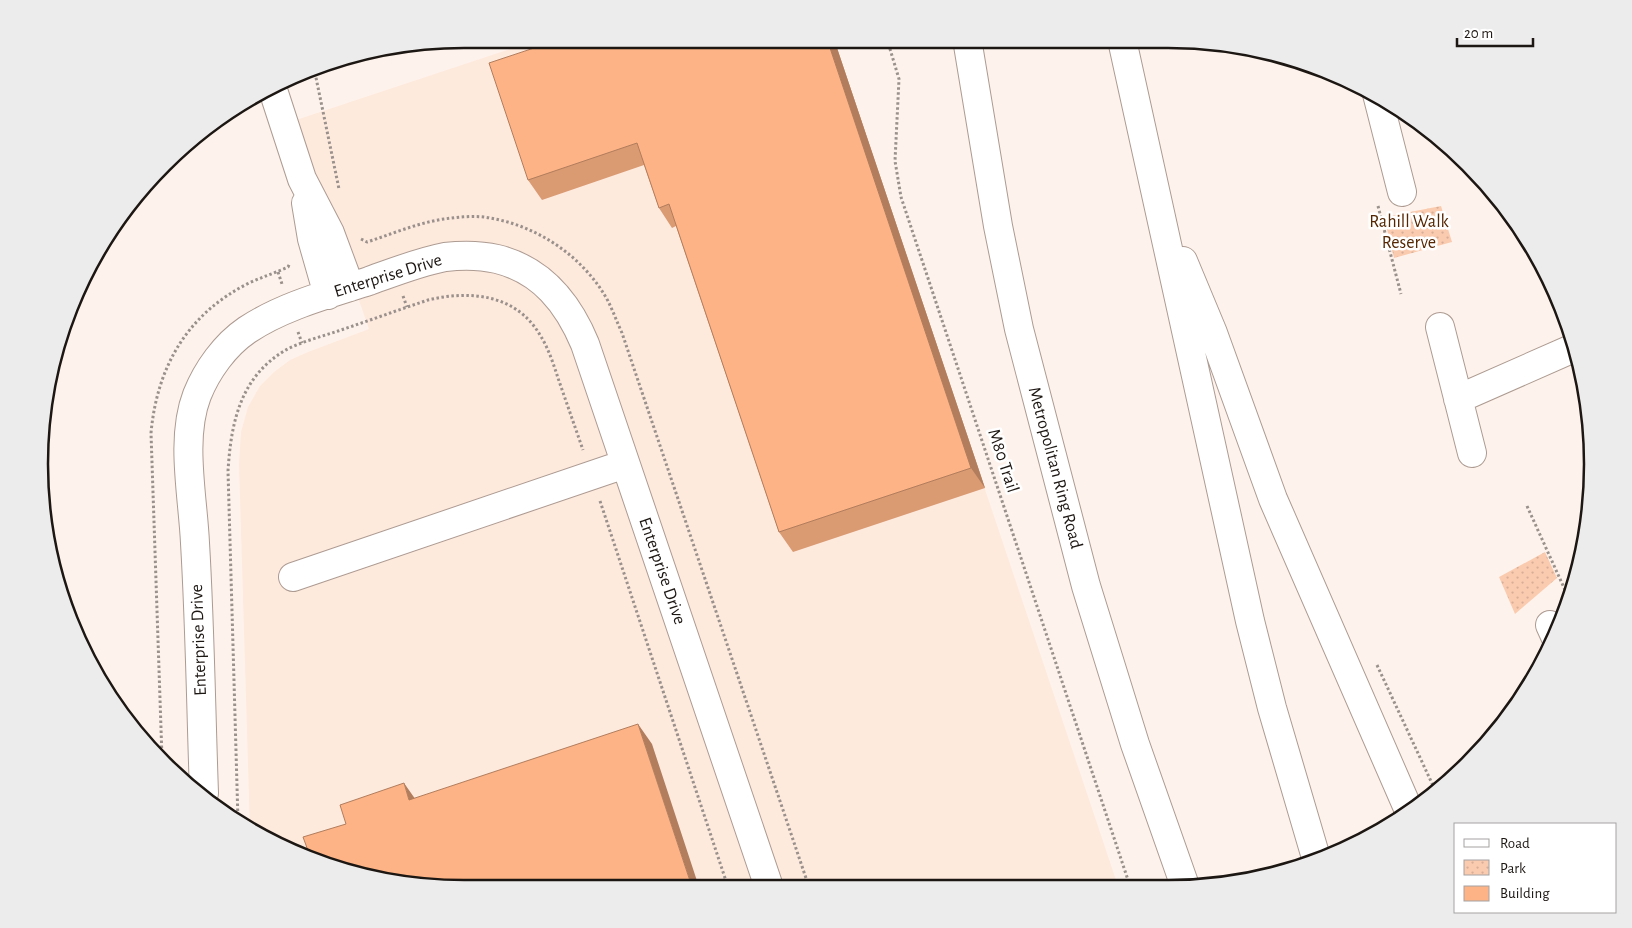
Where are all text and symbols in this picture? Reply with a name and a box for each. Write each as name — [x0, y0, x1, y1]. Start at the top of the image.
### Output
scale bar — [1457, 15, 1533, 47]
text: 20 m — [1464, 26, 1493, 41]
park label: Rahill Walk Reserve — [1369, 213, 1450, 252]
street label: Enterprise Drive — [332, 251, 444, 301]
street label: Metropolitan Ring Road — [1025, 385, 1085, 551]
street label: M80 Trail — [984, 427, 1022, 495]
street label: Enterprise Drive — [635, 515, 689, 627]
street label: Enterprise Drive — [188, 584, 210, 696]
legend — [1454, 823, 1617, 913]
text: Road — [1500, 836, 1530, 851]
text: Park — [1500, 861, 1526, 876]
text: Building — [1500, 886, 1550, 901]

